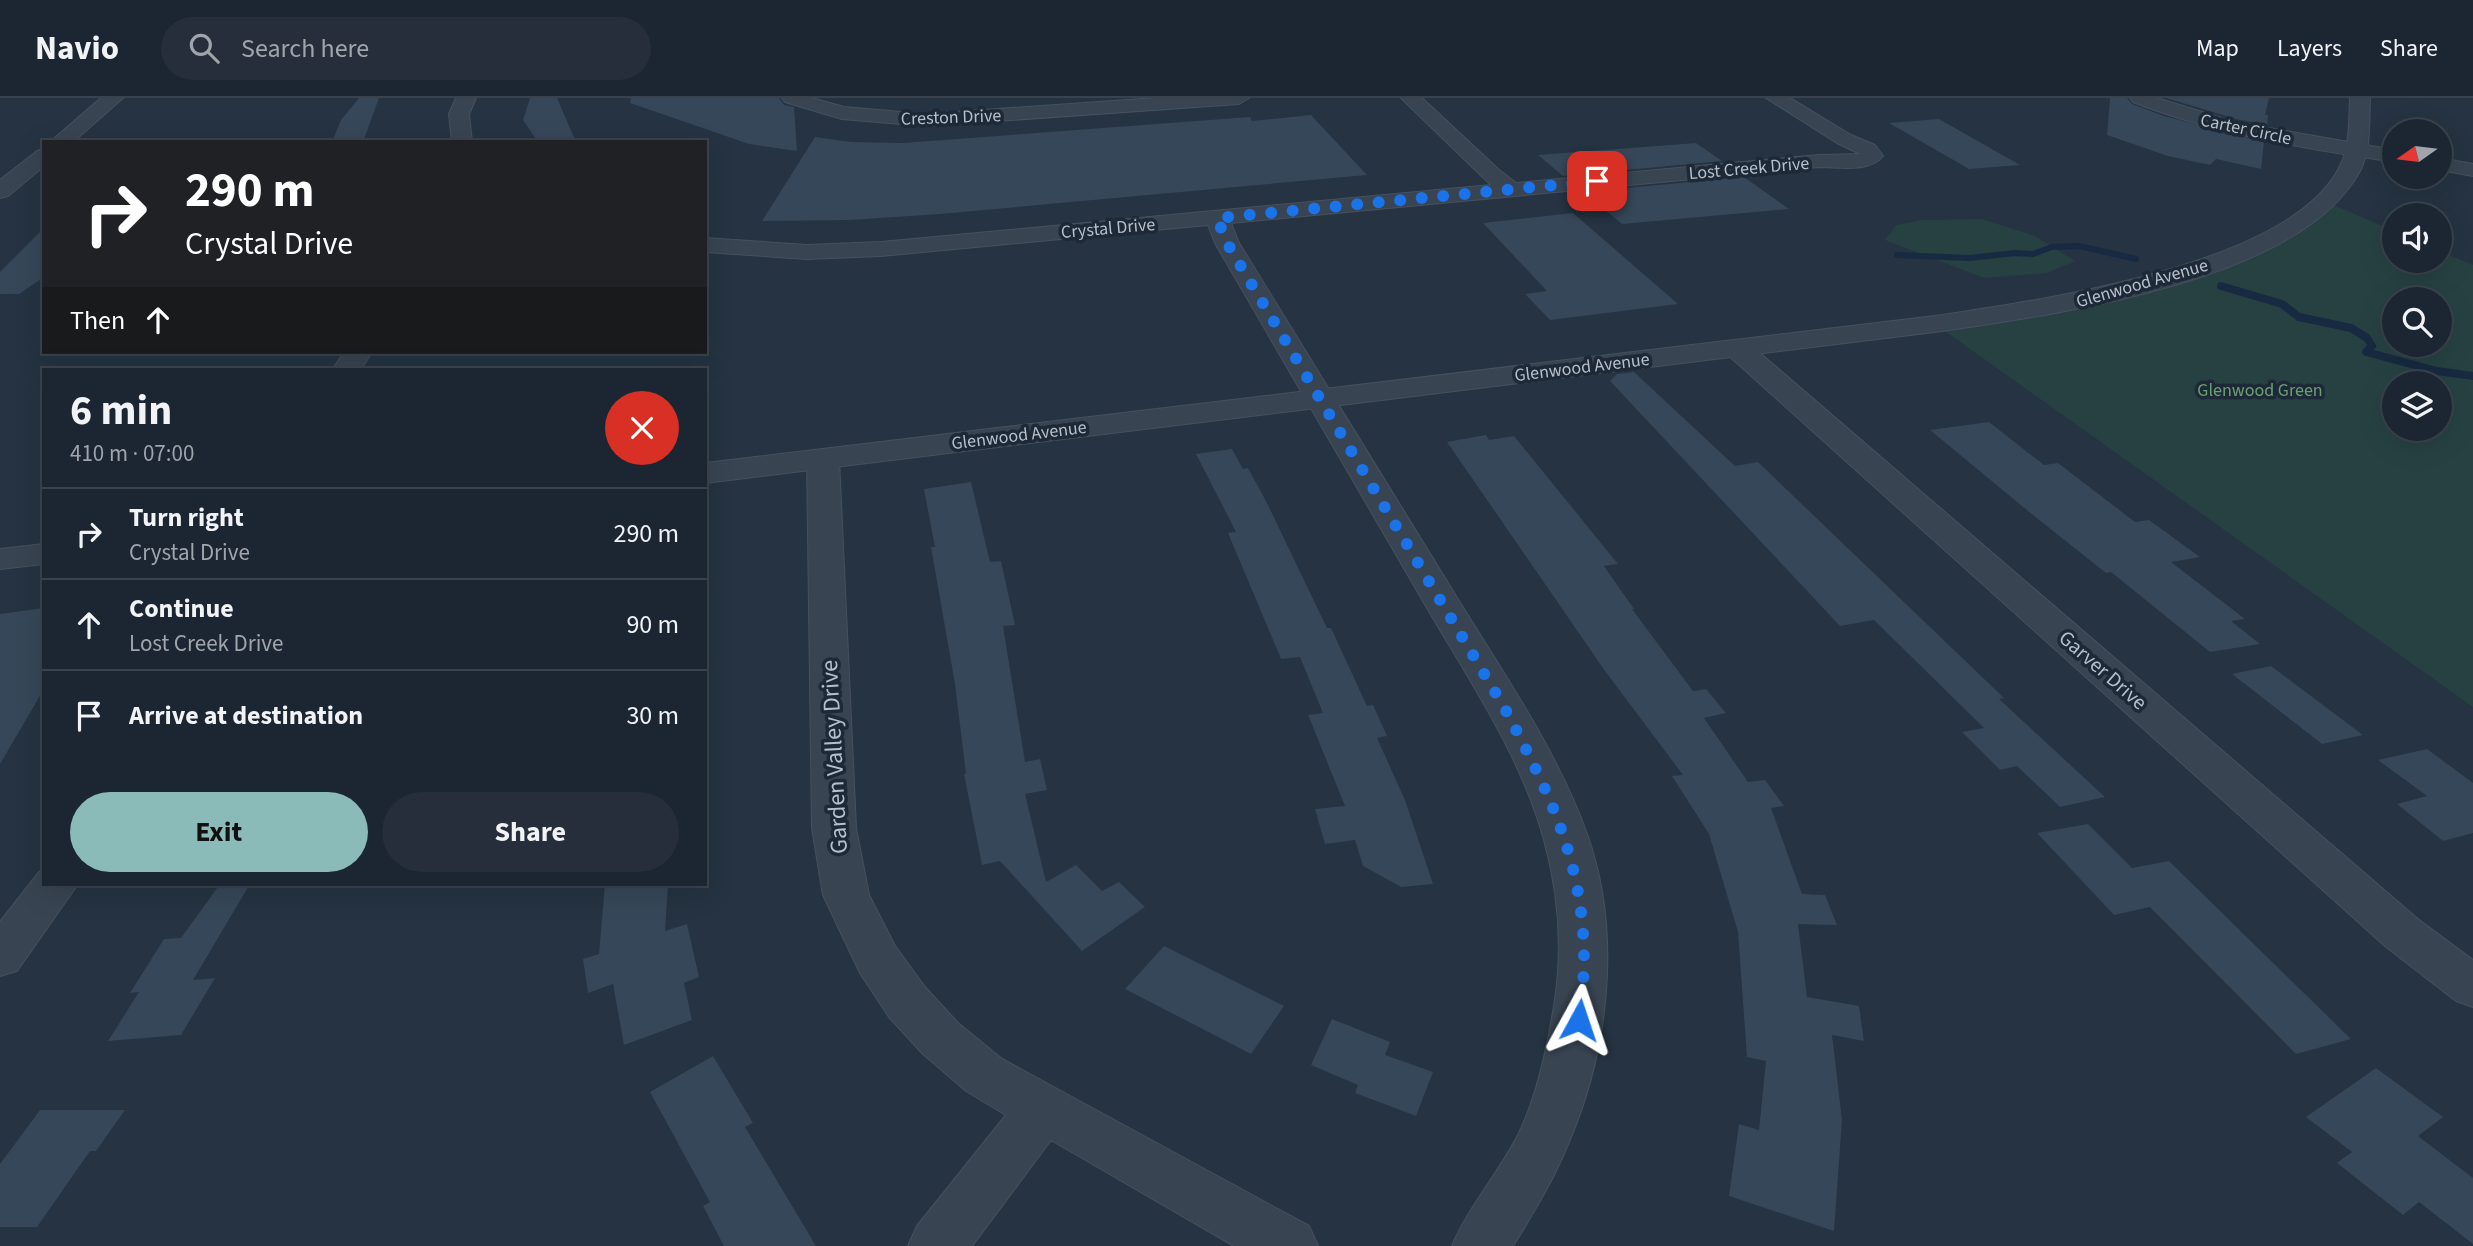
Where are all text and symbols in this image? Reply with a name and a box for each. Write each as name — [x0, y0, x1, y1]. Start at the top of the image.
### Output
search box — [161, 17, 651, 80]
text: Navio — [35, 25, 119, 72]
icon: search — [185, 29, 223, 67]
text: Search here — [241, 30, 369, 67]
text: Map — [2196, 31, 2239, 66]
text: Layers — [2277, 31, 2342, 66]
text: Share — [2380, 31, 2438, 66]
street label: Creston Drive — [900, 103, 1002, 132]
street label: Carter Circle — [2198, 108, 2294, 151]
north arrow — [2382, 119, 2452, 189]
map controls — [2382, 119, 2452, 441]
pin — [1567, 151, 1627, 211]
street label: Lost Creek Drive — [1688, 151, 1810, 186]
text: 290 m — [185, 156, 314, 226]
icon: arrive — [1578, 162, 1616, 200]
icon: right — [70, 168, 161, 259]
button: sound — [2382, 203, 2452, 273]
street label: Crystal Drive — [1060, 212, 1156, 245]
text: Crystal Drive — [185, 221, 353, 267]
street label: Glenwood Avenue — [2073, 253, 2211, 314]
button: search — [2382, 287, 2452, 357]
icon: ahead — [139, 301, 177, 339]
text: Then — [70, 302, 125, 339]
street label: Glenwood Avenue — [1513, 347, 1651, 388]
button: layers — [2382, 371, 2452, 441]
park label: Glenwood Green — [2197, 378, 2323, 403]
text: 6 min — [70, 381, 172, 441]
button: close — [605, 391, 679, 465]
street label: Glenwood Avenue — [950, 415, 1088, 456]
text: 410 m · 07:00 — [70, 437, 194, 470]
text: Turn right — [129, 499, 244, 536]
icon: right — [70, 515, 108, 553]
text: 290 m — [613, 515, 679, 552]
text: Crystal Drive — [129, 536, 250, 569]
text: Continue — [129, 590, 234, 627]
icon: ahead — [70, 606, 108, 644]
text: 90 m — [626, 606, 679, 643]
street label: Garver Drive — [2052, 623, 2154, 717]
text: Lost Creek Drive — [129, 627, 283, 660]
street label: Garden Valley Drive — [812, 659, 857, 855]
icon: arrive — [70, 697, 108, 735]
text: Arrive at destination — [129, 697, 363, 734]
text: 30 m — [626, 697, 679, 734]
button: Exit — [70, 792, 368, 872]
button: Share — [382, 792, 679, 872]
position arrow — [1542, 983, 1616, 1057]

